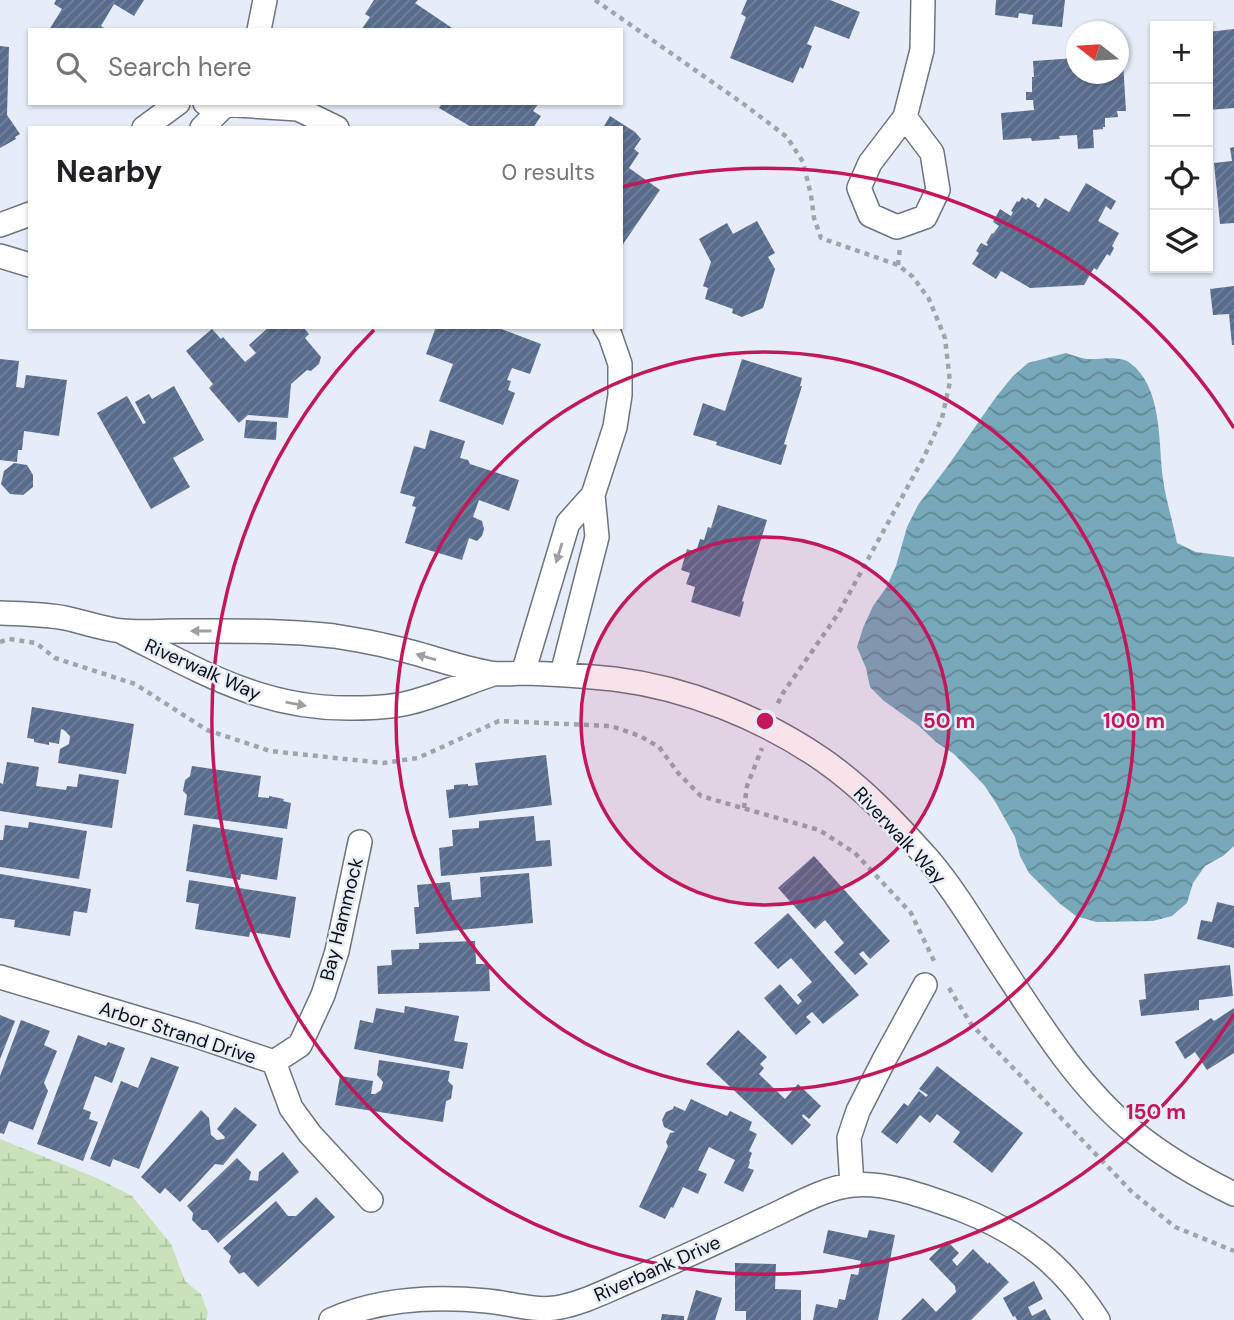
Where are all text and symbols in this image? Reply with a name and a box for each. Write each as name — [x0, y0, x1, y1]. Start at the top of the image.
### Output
north arrow — [1066, 21, 1129, 84]
map controls — [1150, 21, 1213, 273]
button: + — [1150, 21, 1213, 84]
search box — [28, 28, 623, 105]
icon: search — [52, 48, 90, 86]
text: Search here — [108, 50, 251, 84]
button: − — [1150, 84, 1213, 147]
button: locate — [1150, 147, 1213, 210]
text: Nearby — [56, 152, 162, 191]
text: 0 results — [502, 157, 595, 187]
button: layers — [1150, 210, 1213, 273]
one-way arrow — [553, 543, 564, 564]
one-way arrow — [190, 625, 212, 637]
street label: Riverwalk Way — [141, 633, 265, 706]
one-way arrow — [416, 651, 437, 661]
one-way arrow — [285, 699, 307, 710]
text: 50 m — [923, 707, 975, 735]
text: 100 m — [1103, 707, 1165, 735]
centre of rings — [753, 709, 777, 733]
street label: Riverwalk Way — [848, 781, 952, 890]
street label: Bay Hammock — [314, 855, 369, 983]
street label: Arbor Strand Drive — [96, 995, 260, 1070]
text: 150 m — [1126, 1098, 1186, 1126]
street label: Riverbank Drive — [590, 1229, 724, 1308]

